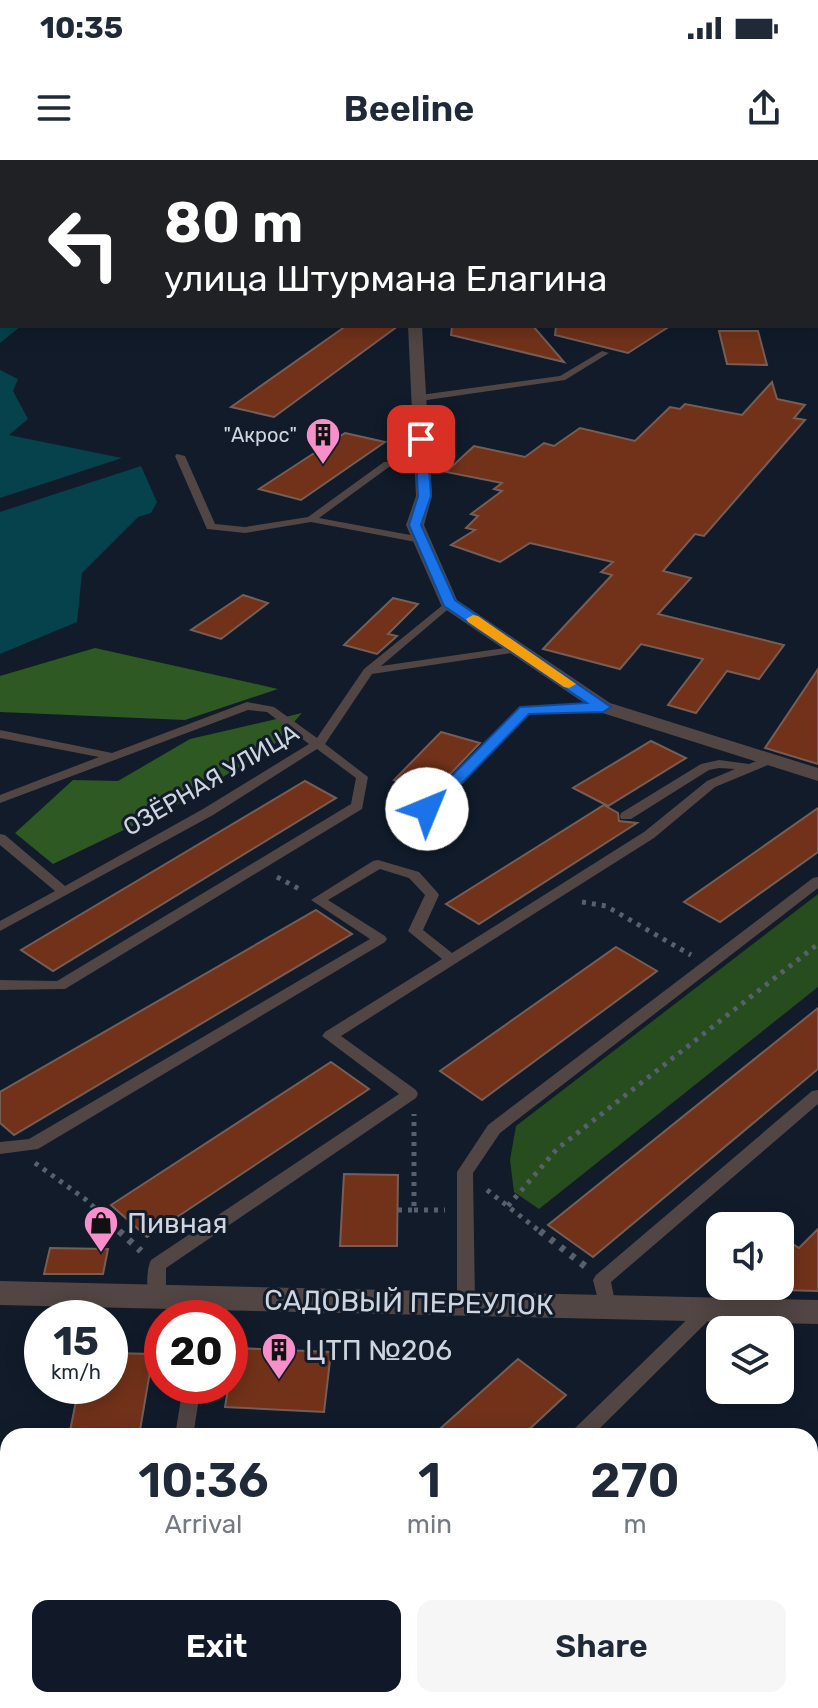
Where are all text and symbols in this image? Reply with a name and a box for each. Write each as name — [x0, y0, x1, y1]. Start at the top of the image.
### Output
text: 10:35 — [40, 10, 123, 46]
icon: menu — [32, 86, 76, 130]
icon: share — [742, 86, 786, 130]
text: Beeline — [344, 87, 474, 130]
text: 80 m — [164, 190, 303, 256]
icon: left — [32, 192, 136, 296]
text: улица Штурмана Елагина — [164, 257, 607, 300]
pin — [387, 405, 455, 473]
building icon: "Акрос" — [304, 416, 342, 466]
icon: arrive — [399, 417, 443, 461]
place label: "Акрос" — [223, 423, 297, 447]
street label: ОЗЁРНАЯ УЛИЦА — [118, 718, 304, 842]
position arrow — [385, 767, 469, 851]
shop icon: Пивная — [82, 1204, 120, 1254]
place label: Пивная — [127, 1207, 228, 1240]
map controls — [706, 1212, 794, 1404]
button: sound — [706, 1212, 794, 1300]
street label: САДОВЫЙ ПЕРЕУЛОК — [264, 1283, 554, 1322]
speed limit sign: 20 — [144, 1300, 248, 1404]
button: layers — [706, 1316, 794, 1404]
text: 15 — [53, 1318, 99, 1365]
building icon: ЦТП №206 — [260, 1331, 298, 1381]
place label: ЦТП №206 — [305, 1334, 452, 1367]
text: km/h — [51, 1360, 101, 1384]
text: 10:36 — [138, 1452, 269, 1509]
text: 1 — [418, 1452, 441, 1509]
text: 270 — [590, 1452, 680, 1509]
text: Arrival — [164, 1509, 242, 1540]
text: min — [407, 1509, 452, 1540]
text: m — [623, 1509, 647, 1540]
button: Exit — [32, 1600, 401, 1692]
button: Share — [417, 1600, 786, 1692]

